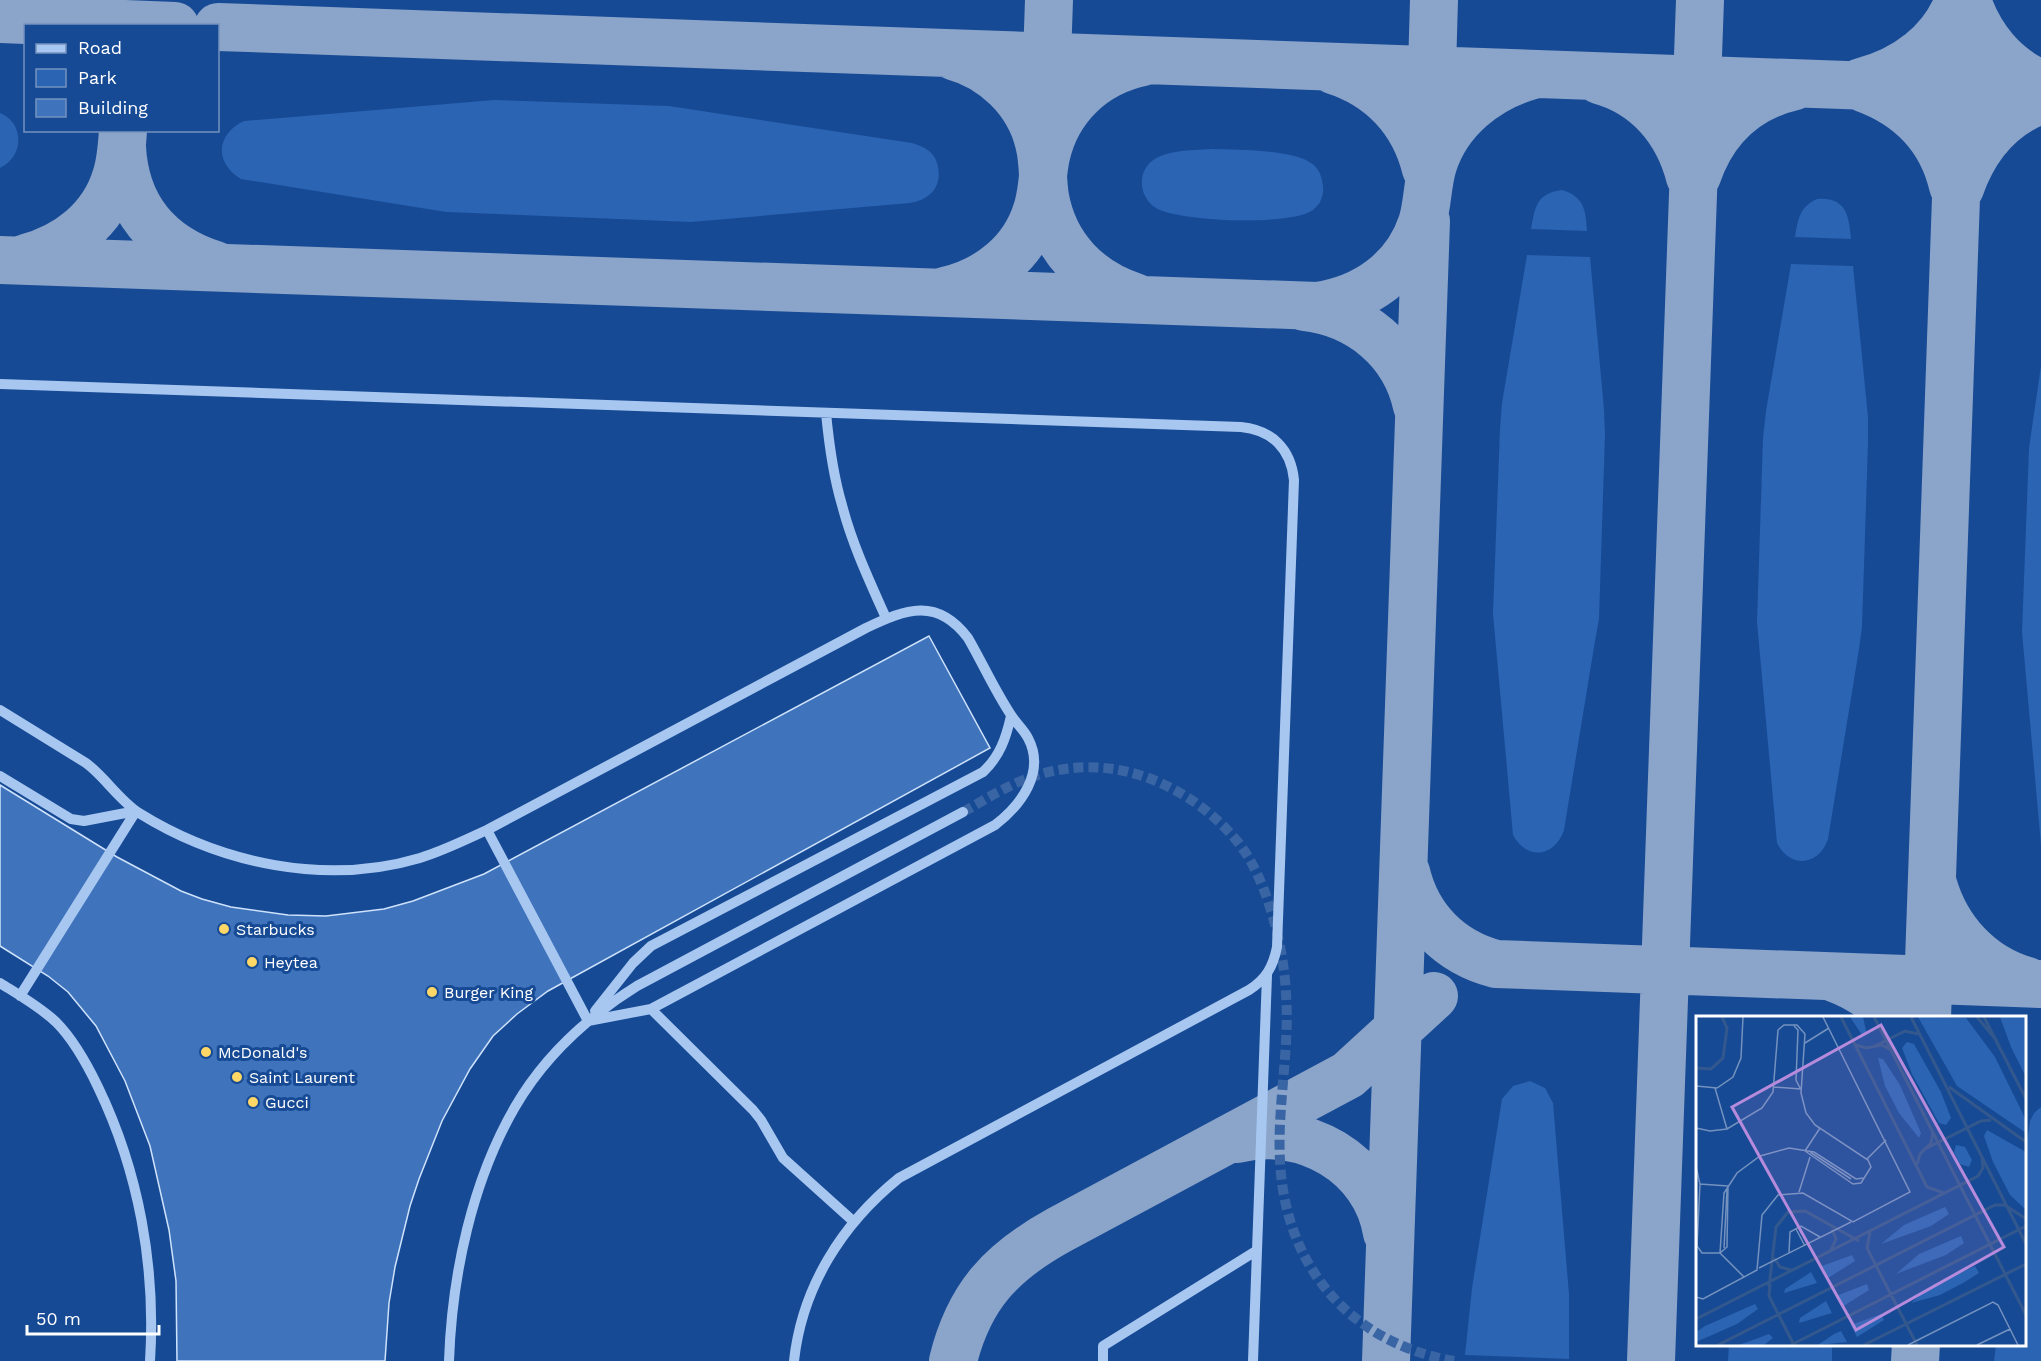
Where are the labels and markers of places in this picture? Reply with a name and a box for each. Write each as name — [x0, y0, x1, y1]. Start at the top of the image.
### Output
place label: Starbucks — [236, 920, 315, 939]
marker: Starbucks — [217, 922, 231, 936]
place label: Heytea — [264, 953, 318, 972]
marker: Heytea — [245, 955, 259, 969]
place label: Burger King — [444, 983, 533, 1002]
marker: Burger King — [425, 985, 439, 999]
place label: McDonald's — [218, 1043, 308, 1062]
marker: McDonald's — [199, 1045, 213, 1059]
place label: Saint Laurent — [249, 1068, 355, 1087]
marker: Saint Laurent — [230, 1070, 244, 1084]
place label: Gucci — [265, 1093, 309, 1112]
marker: Gucci — [246, 1095, 260, 1109]

